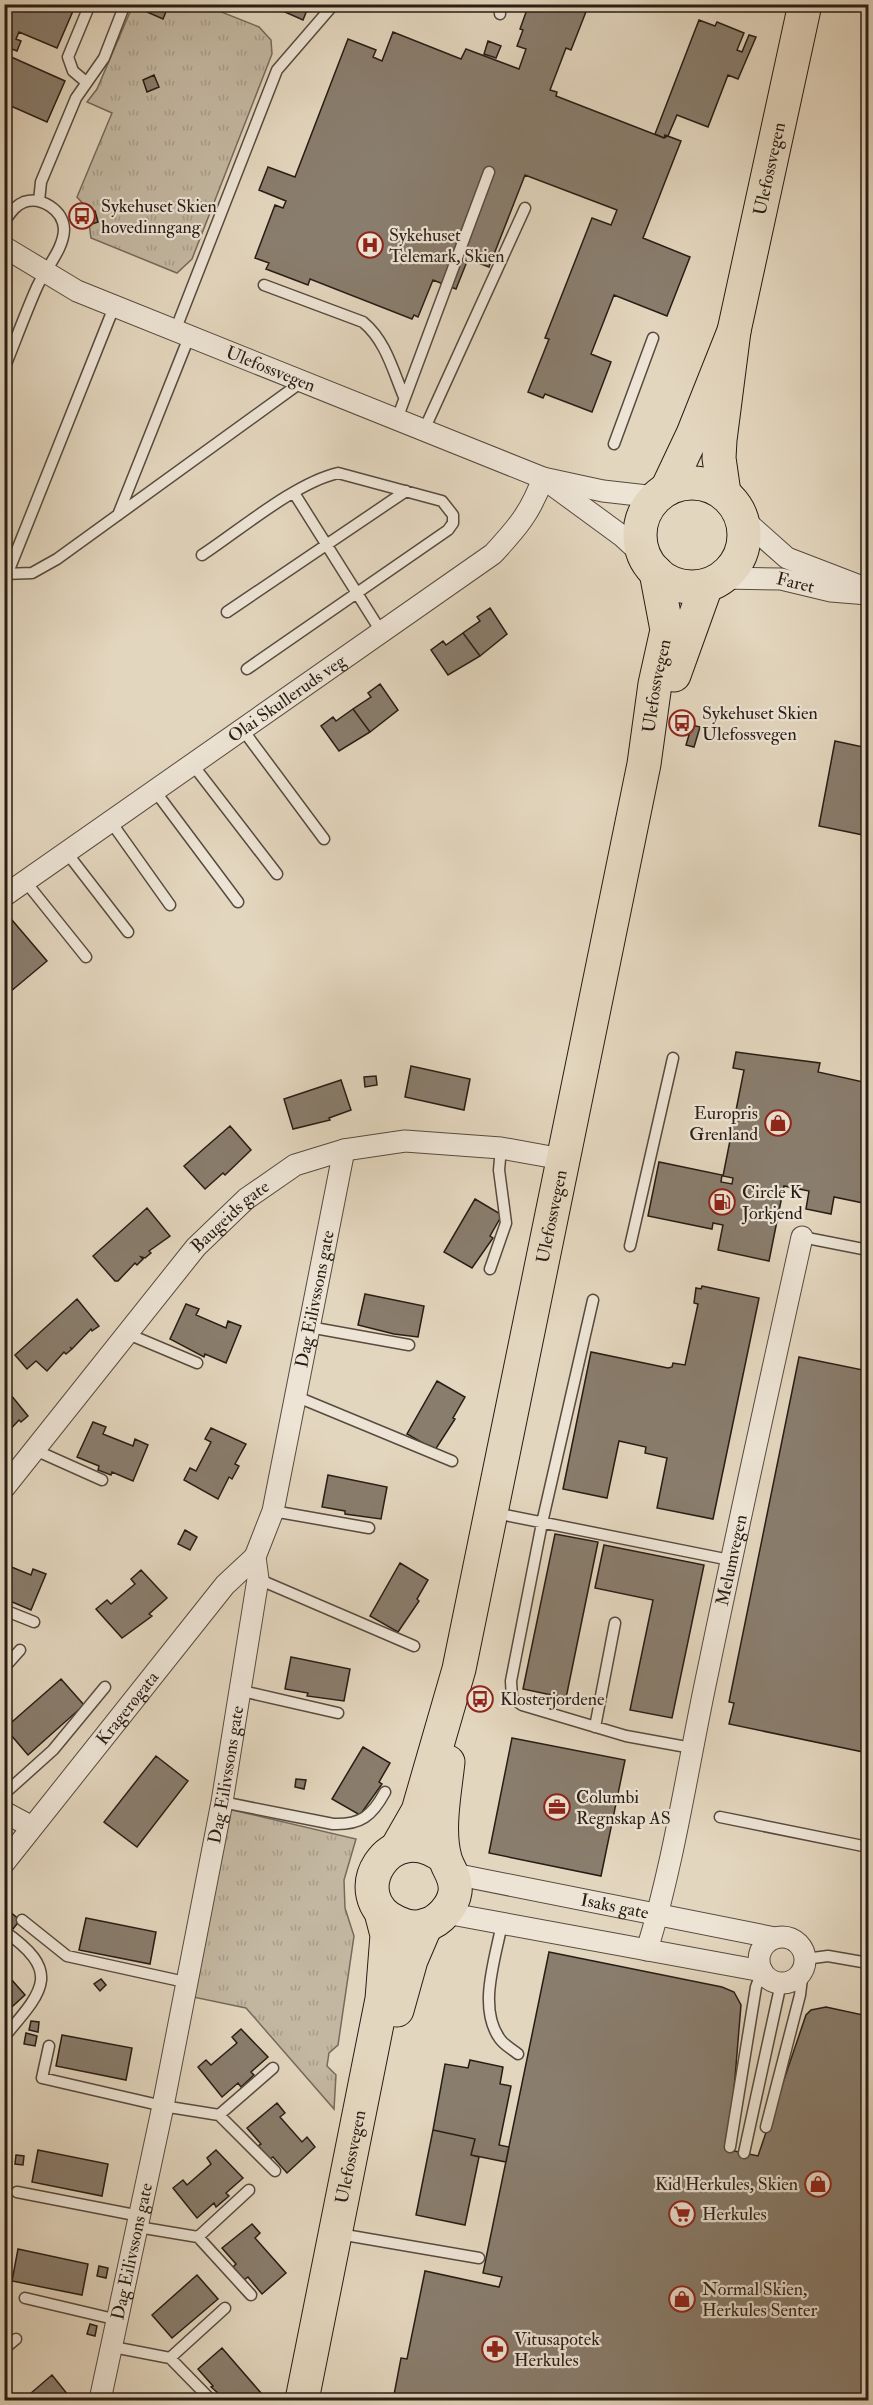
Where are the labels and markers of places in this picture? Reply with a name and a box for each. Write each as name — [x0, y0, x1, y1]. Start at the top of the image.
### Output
place label: Sykehuset Skien hovedinngang — [101, 195, 217, 239]
bus stop icon: Sykehuset Skien hovedinngang — [67, 201, 97, 231]
place label: Sykehuset Telemark, Skien — [389, 224, 505, 268]
hospital icon: Sykehuset Telemark, Skien — [355, 230, 385, 260]
place label: Sykehuset Skien Ulefossvegen — [702, 702, 818, 746]
bus stop icon: Sykehuset Skien Ulefossvegen — [667, 708, 697, 738]
place label: Europris Grenland — [689, 1102, 758, 1146]
shop icon: Europris Grenland — [763, 1108, 793, 1138]
place label: Circle K Jorkjend — [741, 1181, 803, 1225]
fuel station icon: Circle K Jorkjend — [707, 1187, 737, 1217]
bus stop icon: Klosterjordene — [465, 1684, 495, 1714]
place label: Klosterjordene — [500, 1688, 605, 1711]
place label: Columbi Regnskap AS — [576, 1786, 671, 1830]
office icon: Columbi Regnskap AS — [542, 1792, 572, 1822]
shop icon: Kid Herkules, Skien — [803, 2169, 833, 2199]
place label: Kid Herkules, Skien — [655, 2173, 798, 2196]
supermarket icon: Herkules — [667, 2199, 697, 2229]
place label: Herkules — [702, 2203, 767, 2226]
place label: Normal Skien, Herkules Senter — [702, 2278, 818, 2322]
shop icon: Normal Skien, Herkules Senter — [667, 2284, 697, 2314]
place label: Vitusapotek Herkules — [514, 2328, 600, 2372]
pharmacy icon: Vitusapotek Herkules — [480, 2334, 510, 2364]

